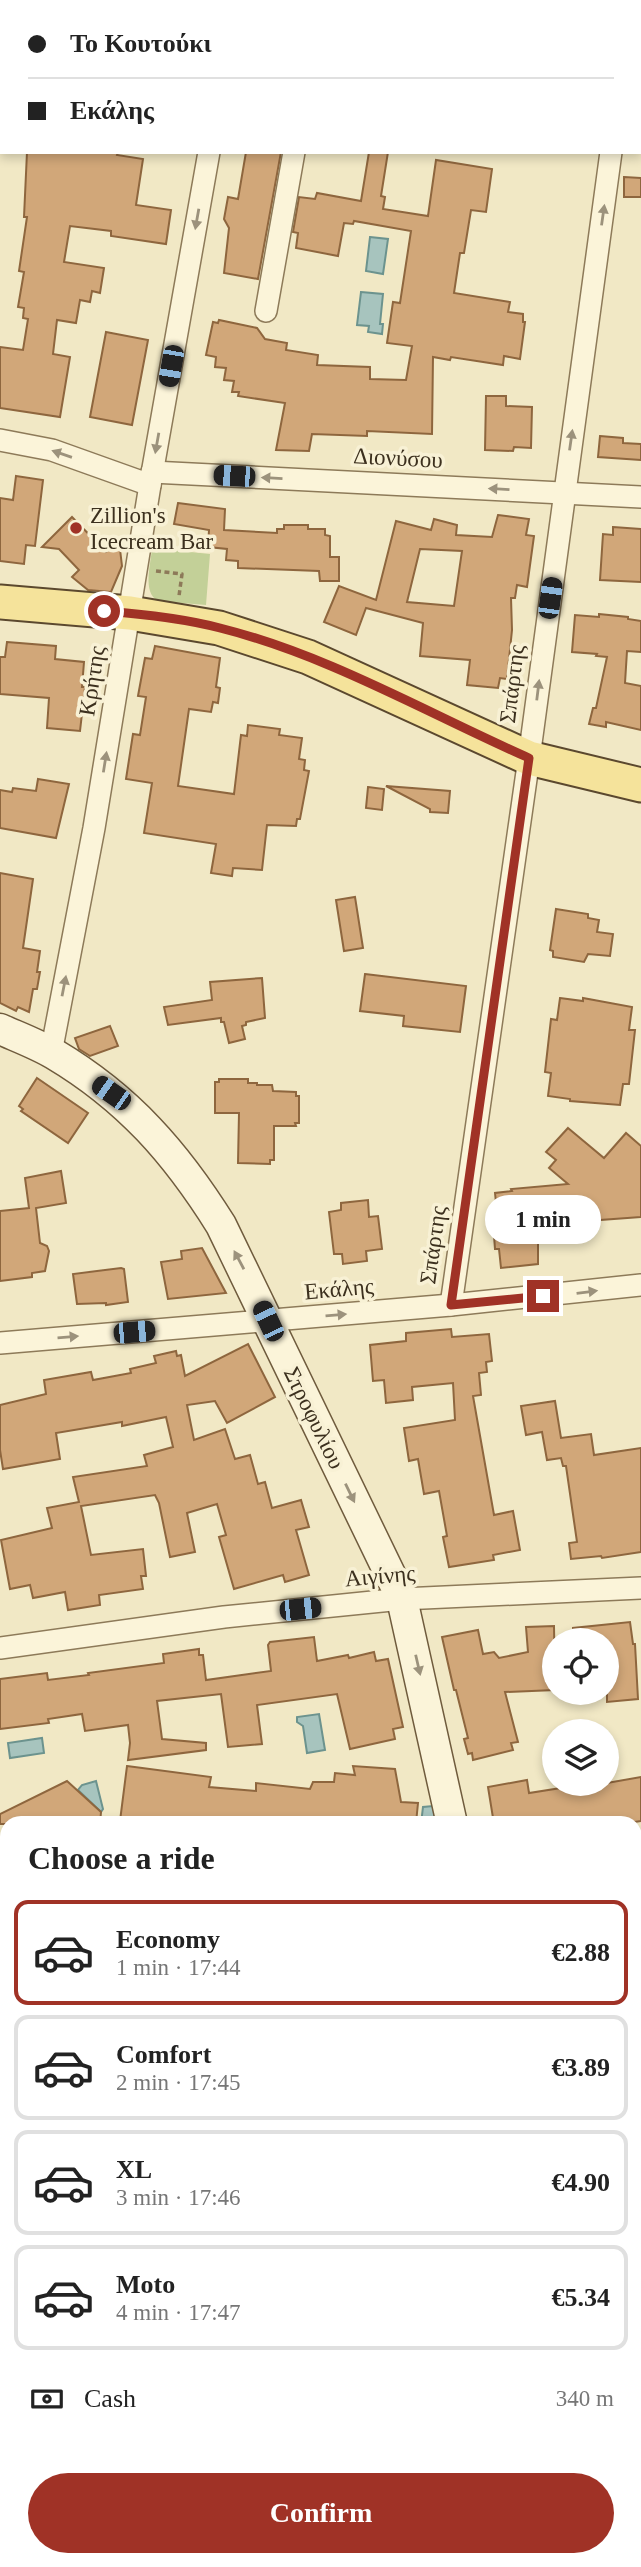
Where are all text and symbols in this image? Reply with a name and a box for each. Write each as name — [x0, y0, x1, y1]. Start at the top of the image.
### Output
text: Το Κουτούκι — [70, 29, 212, 58]
text: Εκάλης — [70, 96, 154, 125]
one-way arrow — [597, 204, 608, 226]
one-way arrow — [191, 208, 202, 230]
car — [158, 343, 185, 389]
one-way arrow — [566, 429, 577, 451]
one-way arrow — [151, 432, 162, 454]
street label: Διονύσου — [353, 443, 443, 473]
one-way arrow — [52, 448, 73, 459]
car — [213, 464, 256, 488]
one-way arrow — [261, 473, 283, 484]
one-way arrow — [488, 484, 510, 495]
place label: Zillion's Icecream Bar — [90, 503, 214, 554]
marker: Zillion's Icecream Bar — [68, 520, 84, 536]
car — [537, 576, 564, 620]
route start — [88, 595, 120, 627]
street label: Σπάρτης — [495, 643, 529, 725]
street label: Κρήτης — [74, 644, 110, 718]
one-way arrow — [533, 679, 544, 701]
one-way arrow — [100, 751, 111, 773]
one-way arrow — [59, 975, 70, 997]
car — [88, 1072, 135, 1114]
callout: 1 min — [485, 1194, 601, 1244]
street label: Σπάρτης — [415, 1204, 451, 1286]
text: 1 min — [515, 1207, 571, 1232]
one-way arrow — [233, 1249, 245, 1269]
street label: Εκάλης — [303, 1274, 375, 1304]
route end — [527, 1280, 559, 1312]
one-way arrow — [576, 1286, 598, 1297]
car — [250, 1298, 287, 1344]
one-way arrow — [325, 1309, 347, 1320]
car — [113, 1320, 156, 1344]
one-way arrow — [57, 1331, 79, 1342]
street label: Στροφυλίου — [279, 1363, 349, 1473]
one-way arrow — [345, 1483, 356, 1503]
street label: Αιγίνης — [344, 1560, 416, 1592]
car — [279, 1596, 322, 1622]
map controls — [542, 1628, 619, 1796]
button: locate — [542, 1628, 619, 1705]
one-way arrow — [412, 1654, 423, 1676]
button: layers — [542, 1719, 619, 1796]
text: Choose a ride — [28, 1840, 215, 1876]
icon: car — [32, 1921, 95, 1984]
text: Economy — [116, 1925, 220, 1954]
text: €2.88 — [552, 1938, 610, 1967]
text: 1 min · 17:44 — [116, 1955, 241, 1980]
icon: car — [32, 2036, 95, 2099]
text: Comfort — [116, 2040, 211, 2069]
text: €3.89 — [552, 2053, 610, 2082]
text: 2 min · 17:45 — [116, 2070, 241, 2095]
icon: car — [32, 2151, 95, 2214]
text: XL — [116, 2155, 152, 2184]
text: €4.90 — [552, 2168, 610, 2197]
text: 3 min · 17:46 — [116, 2185, 241, 2210]
icon: car — [32, 2266, 95, 2329]
text: Moto — [116, 2270, 175, 2299]
text: €5.34 — [552, 2283, 610, 2312]
text: 4 min · 17:47 — [116, 2300, 241, 2325]
icon: cash — [28, 2380, 66, 2418]
text: Cash — [84, 2384, 136, 2413]
text: 340 m — [556, 2386, 614, 2411]
button: Confirm — [28, 2473, 614, 2553]

